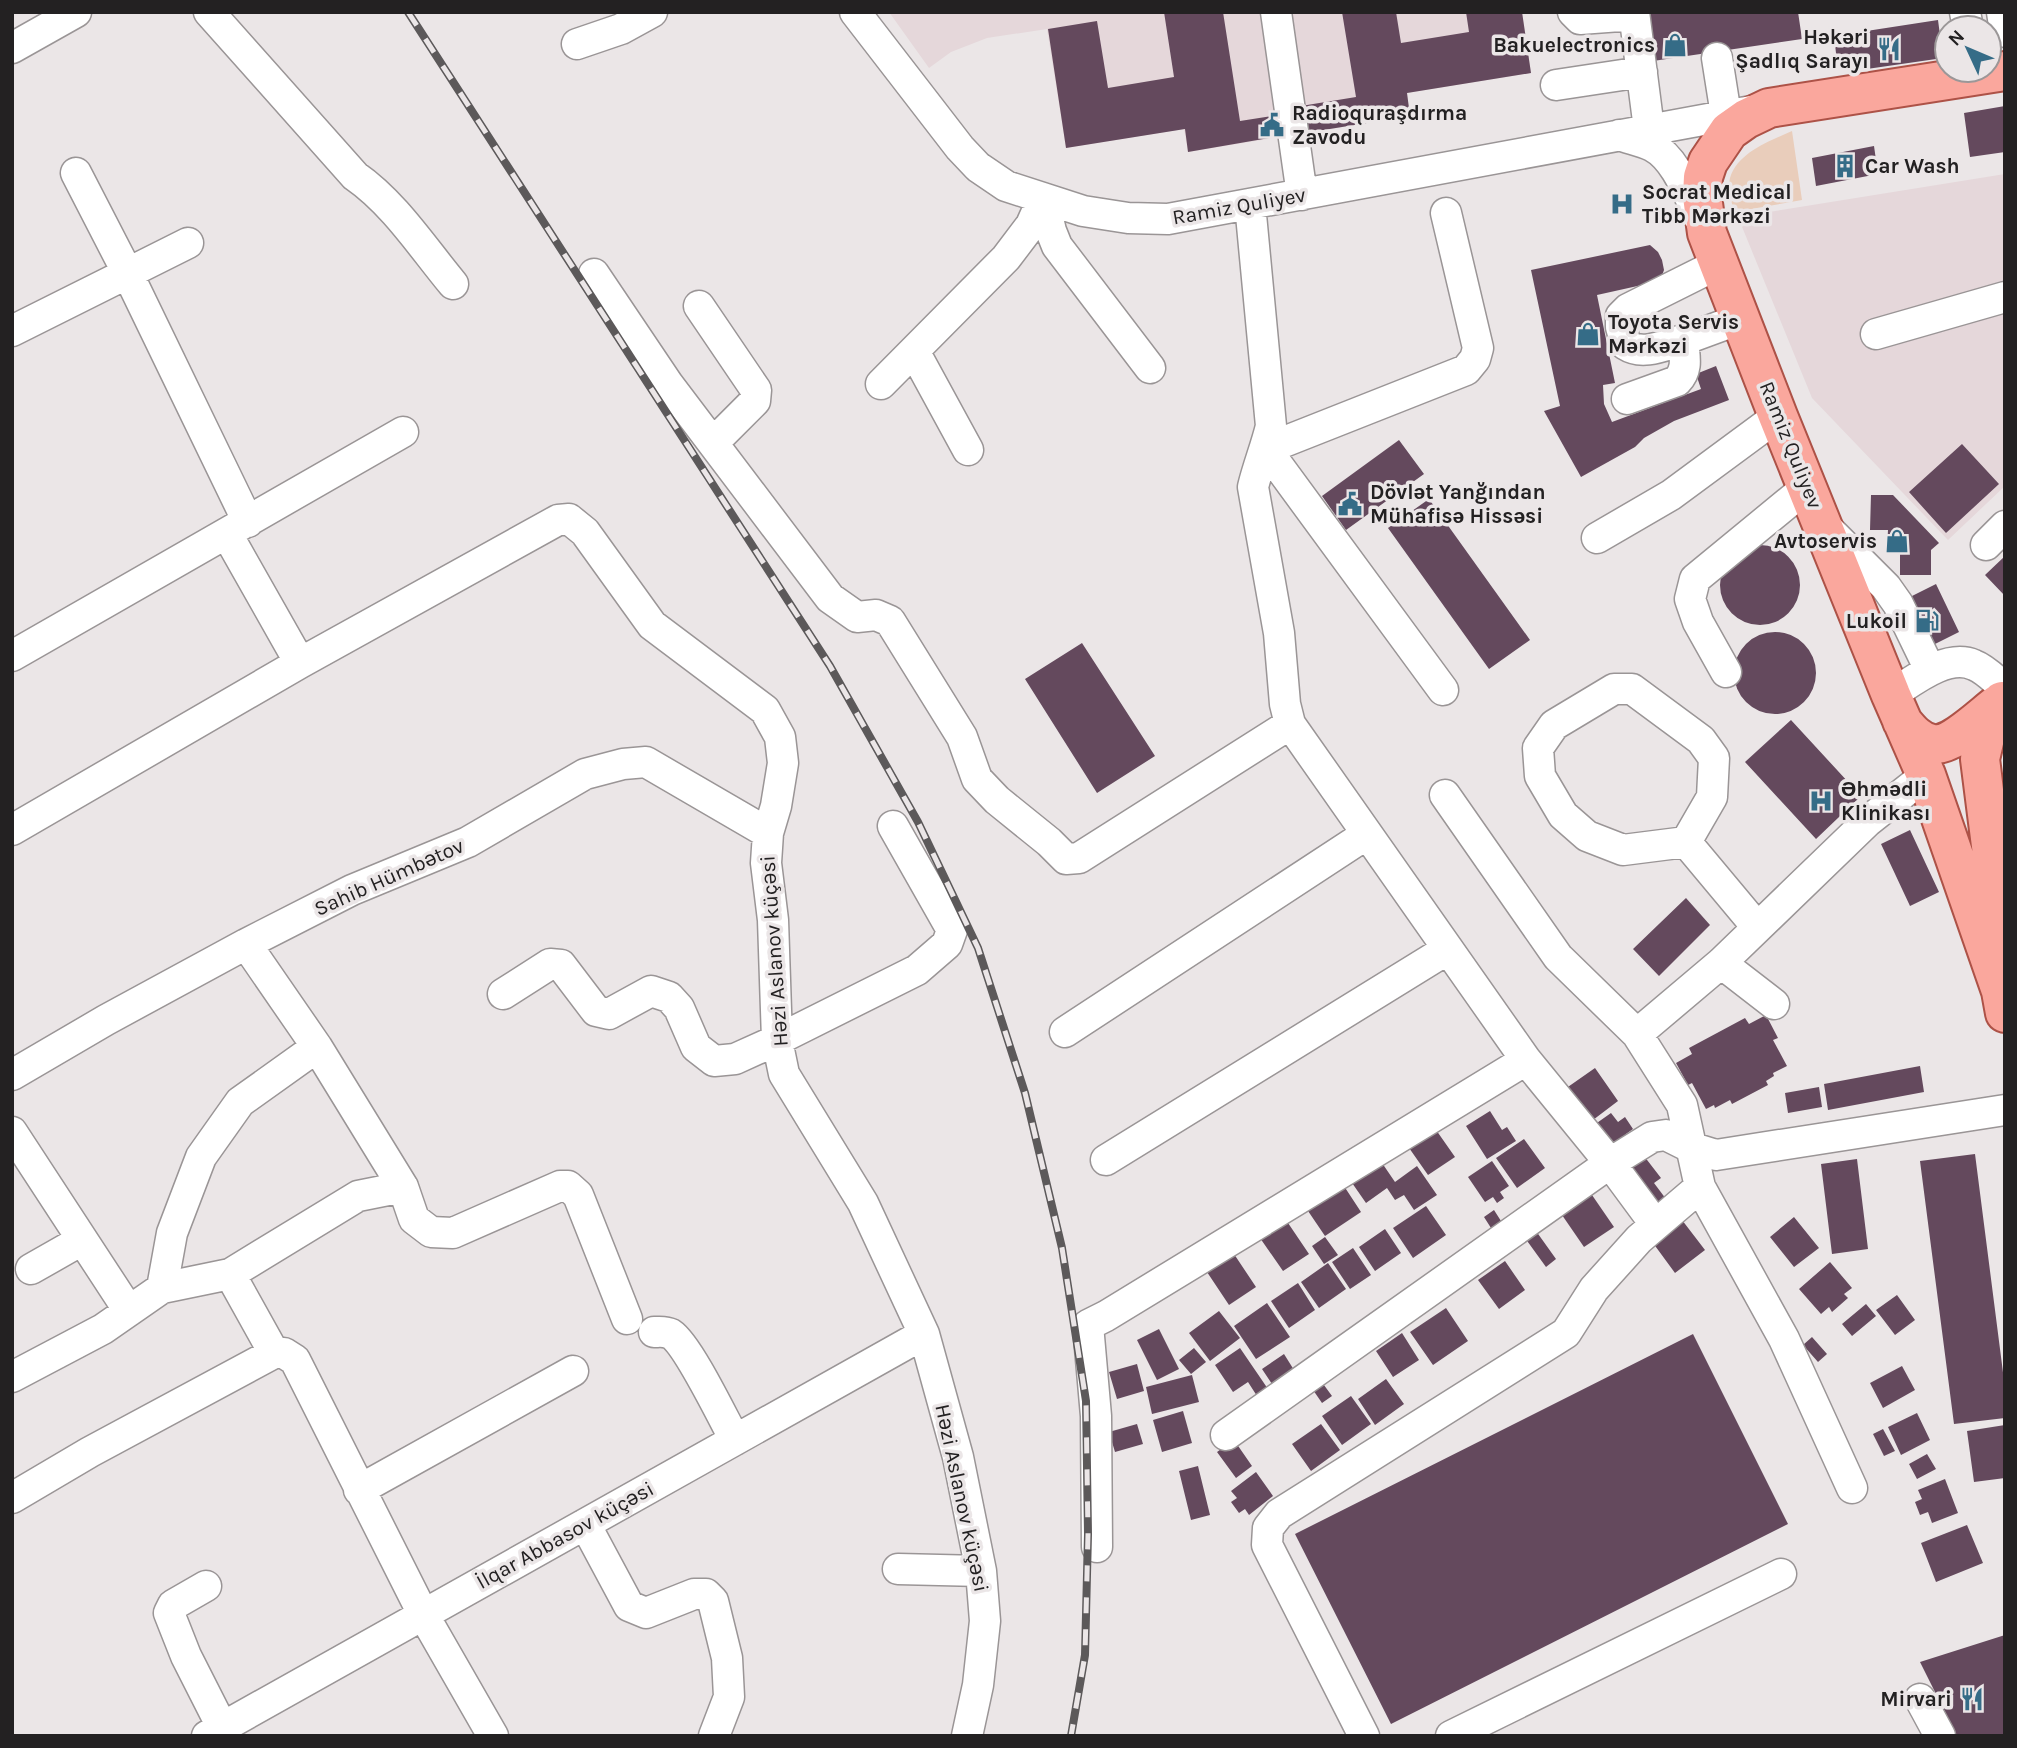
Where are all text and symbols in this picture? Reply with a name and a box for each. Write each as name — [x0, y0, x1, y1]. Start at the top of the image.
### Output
north arrow — [1933, 14, 2003, 84]
place label: Həkəri Şadlıq Sarayı — [1735, 25, 1869, 74]
text: N — [1944, 25, 1969, 50]
shop icon: Bakuelectronics — [1661, 31, 1689, 59]
place label: Bakuelectronics — [1493, 33, 1655, 57]
restaurant icon: Həkəri Şadlıq Sarayı — [1875, 35, 1903, 63]
place label: Radioquraşdırma Zavodu — [1292, 101, 1467, 149]
public building icon: Radioquraşdırma Zavodu — [1258, 111, 1286, 139]
building icon: Car Wash — [1831, 152, 1859, 180]
place label: Car Wash — [1865, 154, 1960, 178]
place label: Socrat Medical Tibb Mərkəzi — [1642, 180, 1792, 228]
street label: Ramiz Quliyev — [1170, 182, 1308, 230]
hospital icon: Socrat Medical Tibb Mərkəzi — [1608, 190, 1636, 218]
place label: Toyota Servis Mərkəzi — [1608, 310, 1739, 358]
shop icon: Toyota Servis Mərkəzi — [1574, 320, 1602, 348]
street label: Ramiz Quliyev — [1755, 378, 1828, 512]
place label: Dövlət Yanğından Mühafisə Hissəsi — [1370, 480, 1545, 528]
public building icon: Dövlət Yanğından Mühafisə Hissəsi — [1336, 490, 1364, 518]
shop icon: Avtoservis — [1883, 527, 1911, 555]
place label: Avtoservis — [1774, 529, 1877, 553]
fuel station icon: Lukoil — [1913, 607, 1941, 635]
place label: Lukoil — [1846, 609, 1907, 633]
place label: Əhmədli Klinikası — [1841, 777, 1931, 825]
hospital icon: Əhmədli Klinikası — [1807, 787, 1835, 815]
street label: Sahib Hümbətov — [311, 833, 468, 921]
street label: Həzi Aslanov küçəsi — [755, 855, 793, 1047]
street label: Həzi Aslanov küçəsi — [930, 1402, 994, 1594]
street label: İlqar Abbasov küçəsi — [472, 1476, 658, 1594]
restaurant icon: Mirvari — [1958, 1685, 1986, 1713]
place label: Mirvari — [1880, 1687, 1952, 1711]

